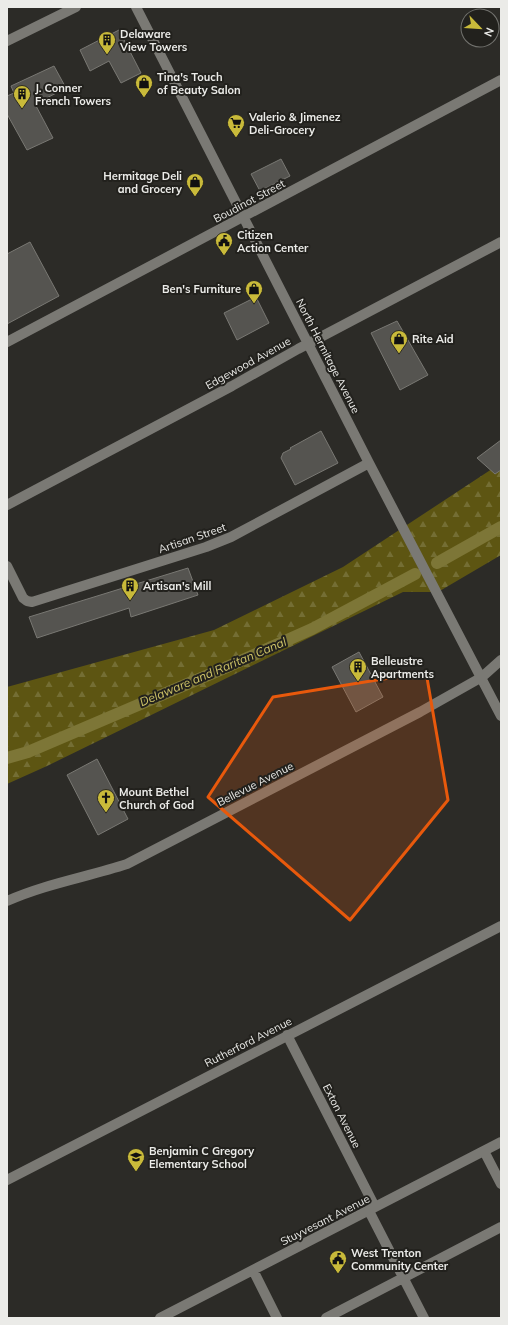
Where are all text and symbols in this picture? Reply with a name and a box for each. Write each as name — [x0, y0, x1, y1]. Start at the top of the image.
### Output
north arrow — [460, 8, 500, 48]
text: N — [481, 26, 497, 39]
place label: Delaware View Towers — [119, 27, 188, 54]
building icon: Delaware View Towers — [97, 30, 117, 55]
place label: Tina's Touch of Beauty Salon — [157, 70, 241, 97]
shop icon: Tina's Touch of Beauty Salon — [134, 73, 154, 98]
place label: J. Conner French Towers — [35, 81, 112, 108]
building icon: J. Conner French Towers — [12, 84, 32, 109]
place label: Valerio & Jimenez Deli-Grocery — [248, 110, 341, 137]
supermarket icon: Valerio & Jimenez Deli-Grocery — [226, 113, 246, 138]
place label: Hermitage Deli and Grocery — [103, 169, 182, 196]
shop icon: Hermitage Deli and Grocery — [185, 172, 205, 197]
street label: Boudinot Street — [211, 176, 287, 226]
place label: Citizen Action Center — [237, 228, 309, 255]
public building icon: Citizen Action Center — [214, 231, 234, 256]
shop icon: Ben's Furniture — [244, 279, 264, 304]
place label: Ben's Furniture — [162, 282, 241, 296]
street label: North Hermitage Avenue — [293, 296, 363, 416]
shop icon: Rite Aid — [389, 329, 409, 354]
place label: Rite Aid — [412, 332, 454, 346]
street label: Edgewood Avenue — [203, 334, 293, 392]
street label: Artisan Street — [156, 520, 228, 556]
building icon: Artisan's Mill — [120, 576, 140, 601]
place label: Artisan's Mill — [143, 579, 211, 593]
water label: Delaware and Raritan Canal — [137, 634, 289, 709]
place label: Belleustre Apartments — [371, 654, 434, 681]
building icon: Belleustre Apartments — [348, 657, 368, 682]
street label: Bellevue Avenue — [214, 759, 296, 809]
place label: Mount Bethel Church of God — [119, 785, 194, 812]
church icon: Mount Bethel Church of God — [96, 788, 116, 813]
street label: Rutherford Avenue — [202, 1014, 294, 1070]
street label: Exton Avenue — [320, 1082, 364, 1150]
place label: Benjamin C Gregory Elementary School — [149, 1144, 254, 1171]
school or university icon: Benjamin C Gregory Elementary School — [126, 1147, 146, 1172]
street label: Stuyvesant Avenue — [278, 1191, 372, 1249]
place label: West Trenton Community Center — [351, 1246, 449, 1273]
public building icon: West Trenton Community Center — [328, 1249, 348, 1274]

